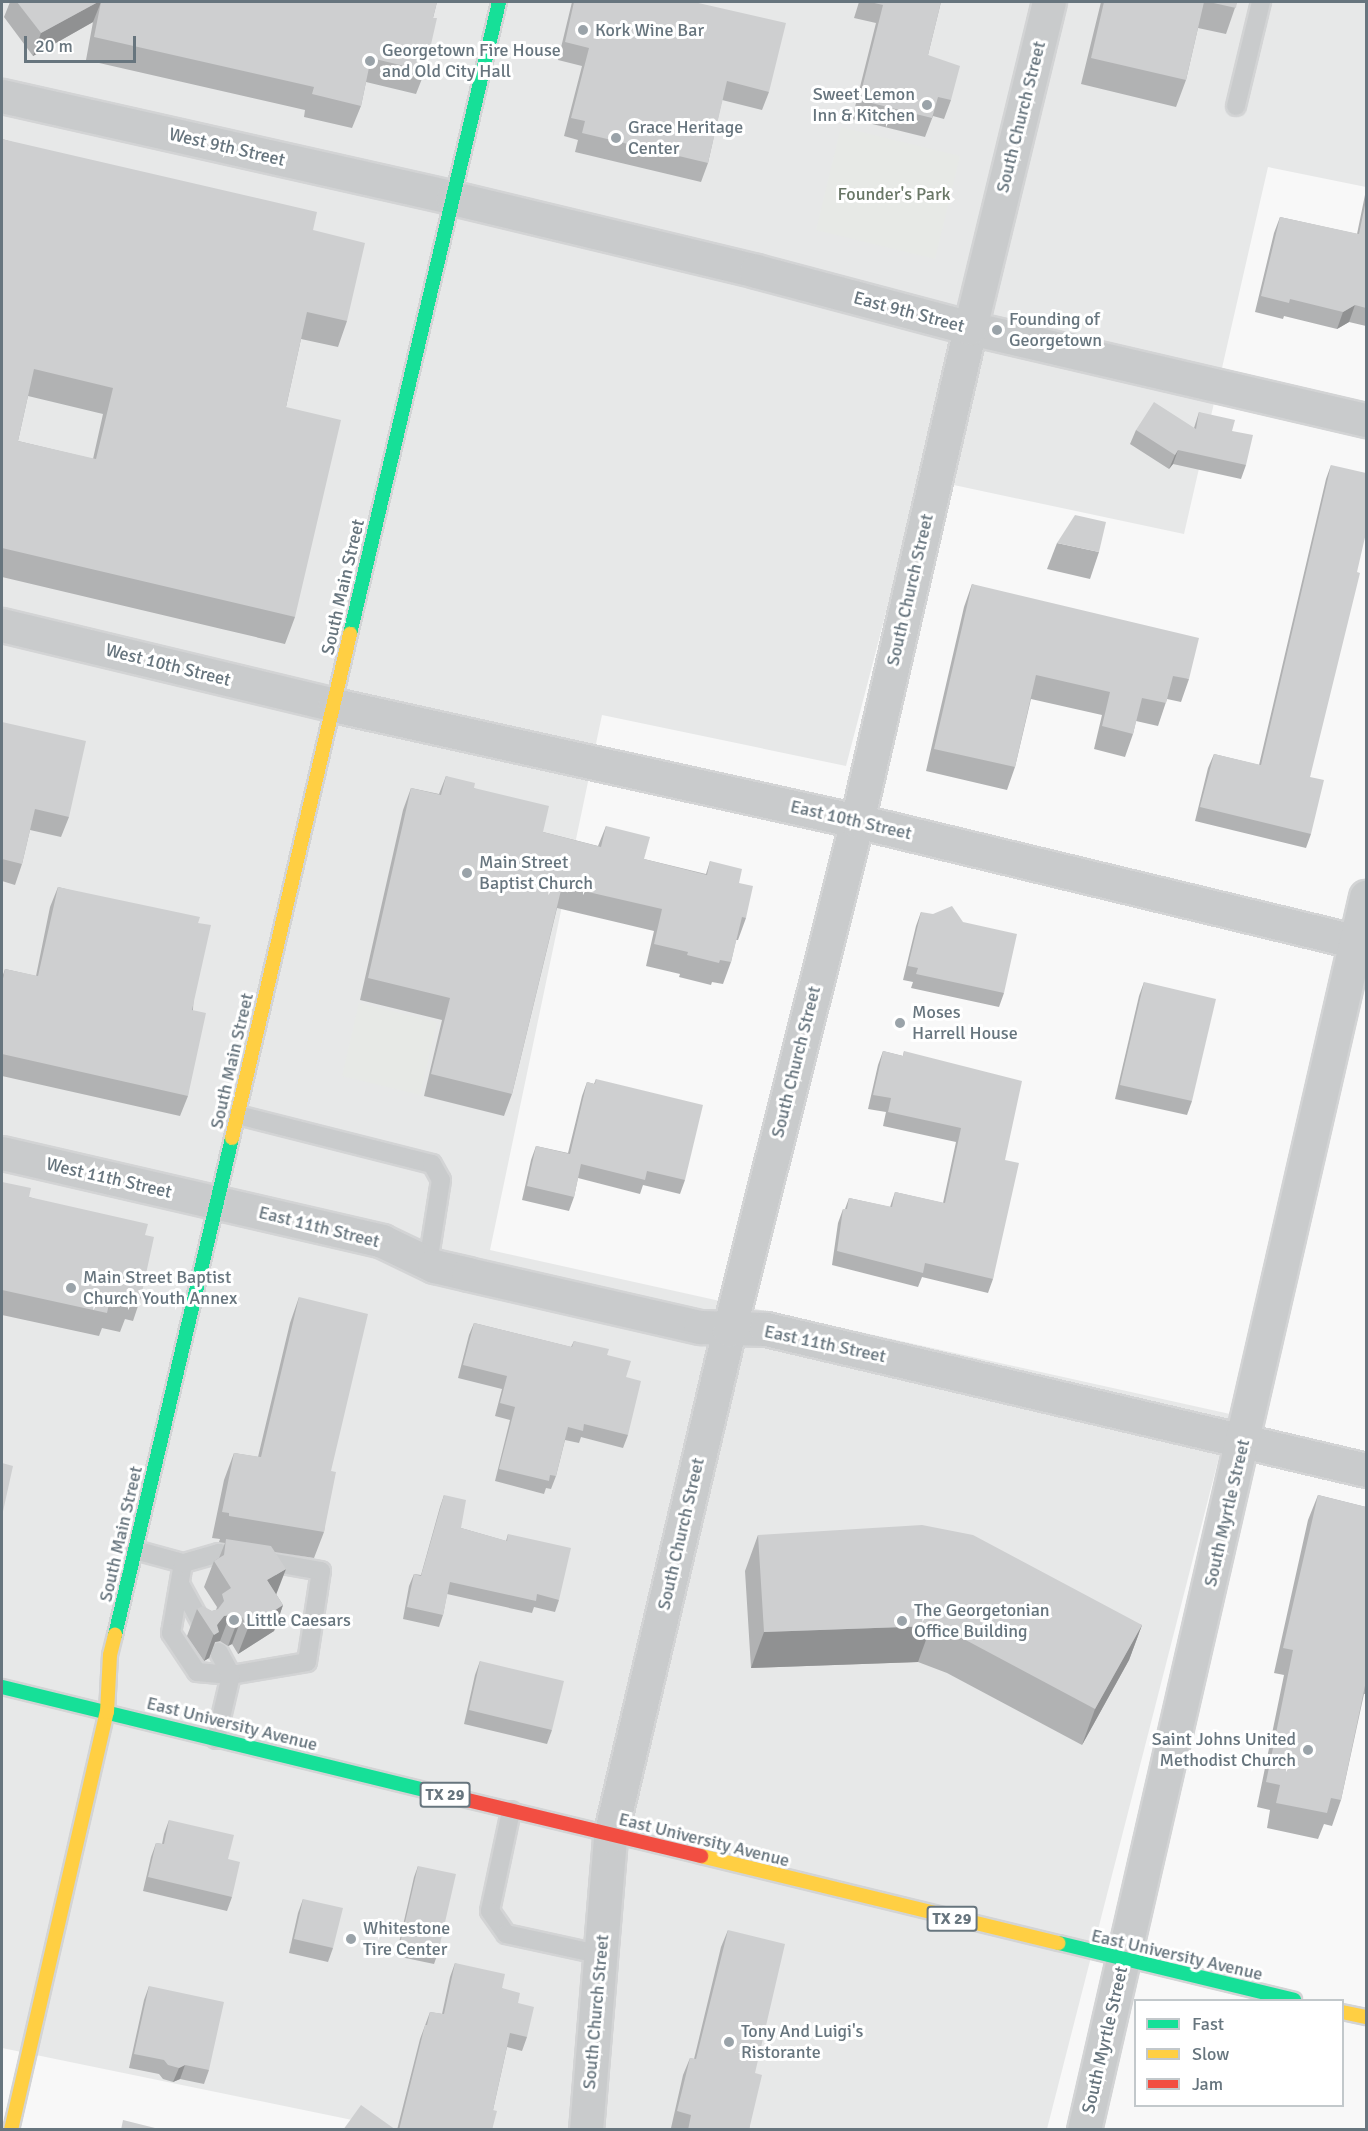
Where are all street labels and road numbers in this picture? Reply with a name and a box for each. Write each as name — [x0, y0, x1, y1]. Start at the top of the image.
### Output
street label: South Church Street — [992, 39, 1050, 195]
street label: West 9th Street — [167, 123, 287, 171]
street label: East 9th Street — [851, 287, 967, 337]
street label: South Church Street — [882, 512, 938, 668]
street label: South Main Street — [317, 517, 369, 657]
street label: West 10th Street — [103, 639, 233, 691]
street label: East 10th Street — [788, 796, 914, 844]
street label: South Church Street — [767, 984, 825, 1140]
street label: South Main Street — [206, 991, 258, 1131]
street label: West 11th Street — [44, 1153, 174, 1203]
street label: East 11th Street — [256, 1202, 382, 1252]
street label: East 11th Street — [762, 1321, 888, 1367]
street label: South Myrtle Street — [1200, 1437, 1254, 1589]
street label: South Church Street — [653, 1456, 709, 1612]
street label: South Main Street — [95, 1464, 147, 1604]
street label: East University Avenue — [144, 1692, 320, 1756]
road number: TX 29 — [420, 1782, 470, 1808]
street label: East University Avenue — [616, 1808, 792, 1872]
road number: TX 29 — [926, 1906, 978, 1932]
street label: East University Avenue — [1089, 1925, 1265, 1985]
street label: South Church Street — [578, 1934, 614, 2090]
street label: South Myrtle Street — [1078, 1964, 1132, 2116]

